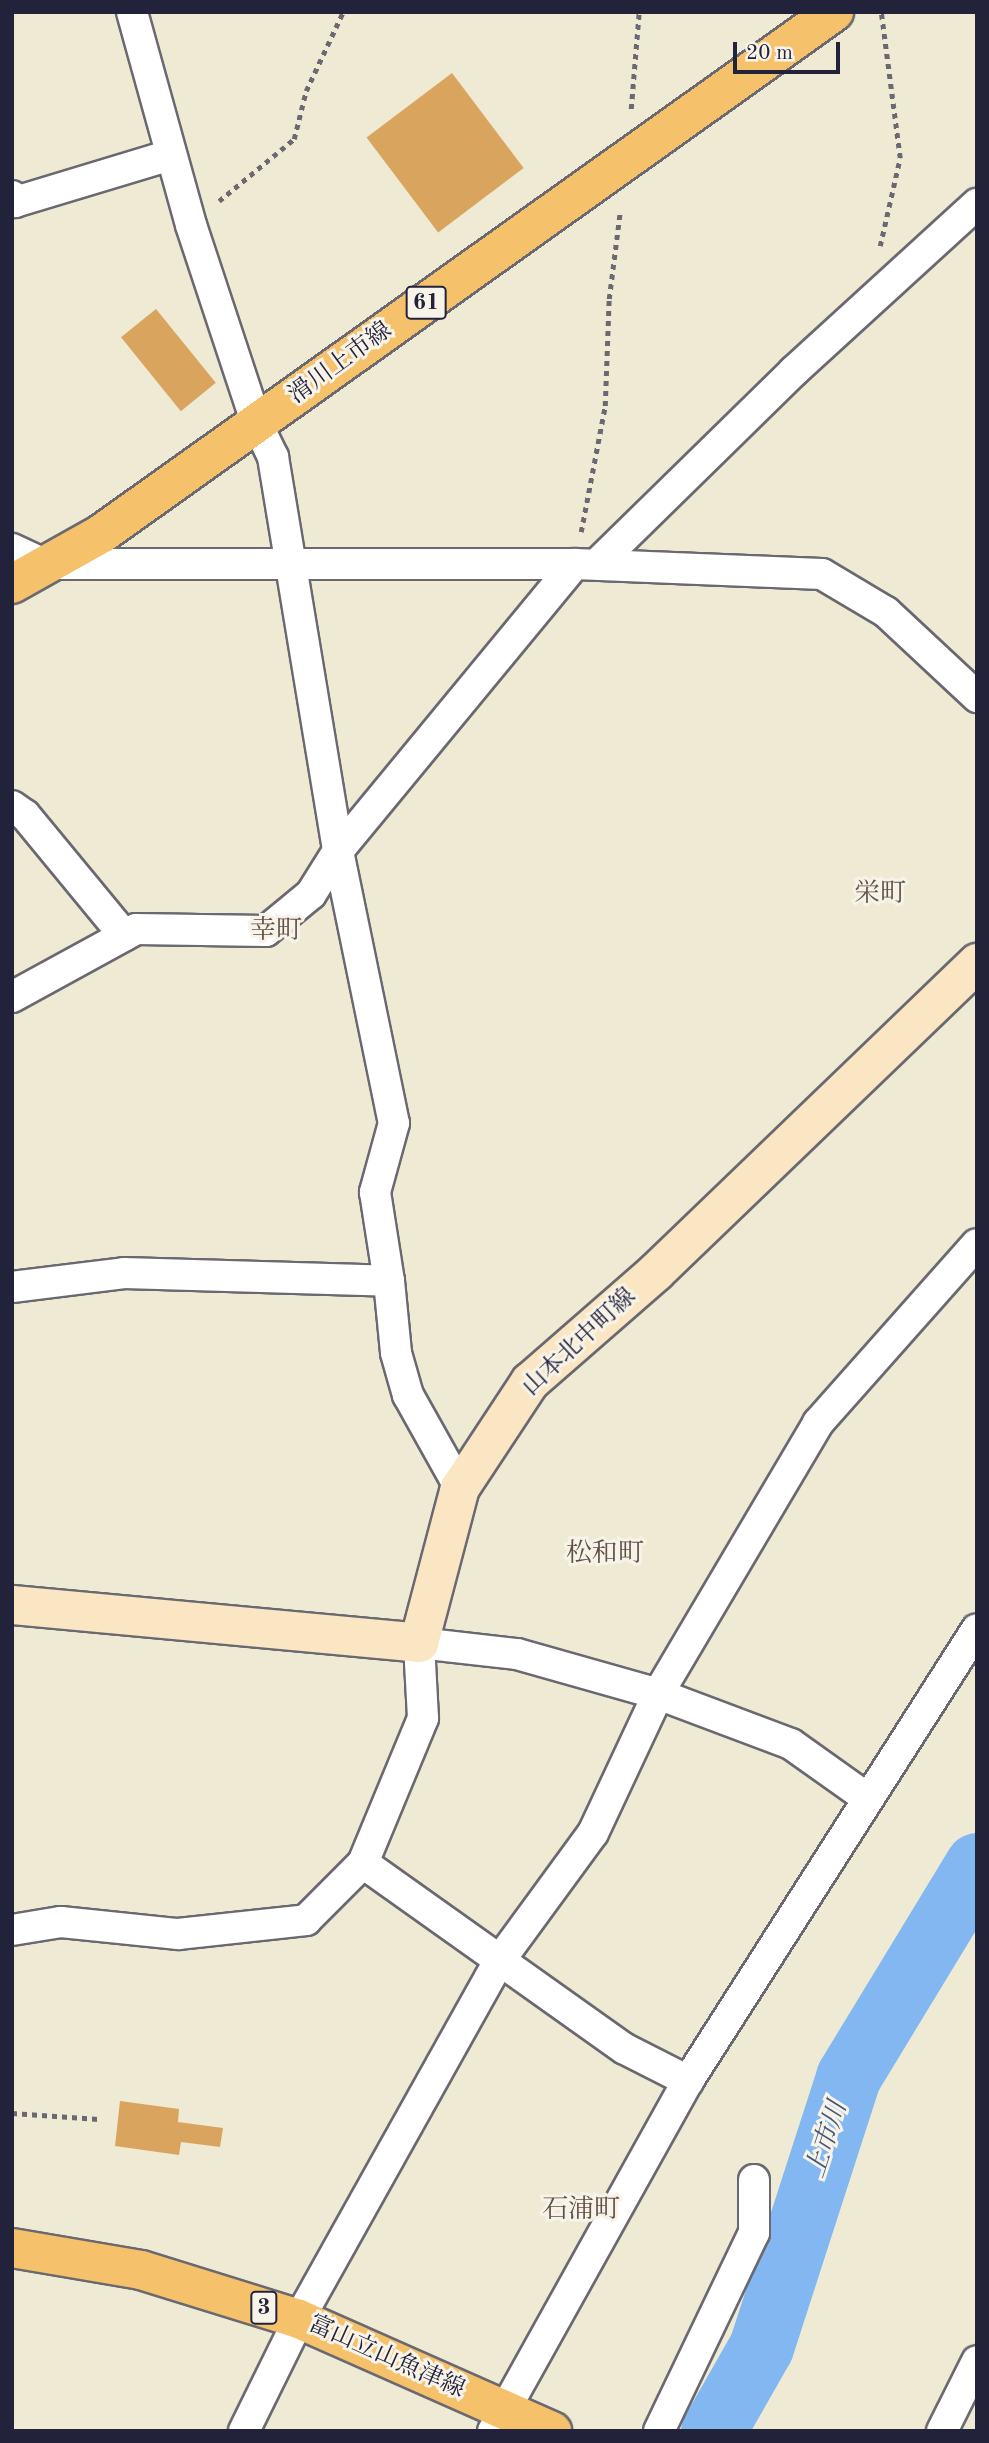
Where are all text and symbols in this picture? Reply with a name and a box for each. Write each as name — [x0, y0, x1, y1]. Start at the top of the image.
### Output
scale bar — [737, 28, 844, 72]
text: 20 m — [746, 43, 793, 64]
road number: 61 — [405, 284, 447, 322]
street label: 滑川上市線 — [284, 317, 398, 411]
district label: 栄町 — [854, 879, 906, 911]
district label: 幸町 — [250, 916, 302, 948]
street label: 山本北中町線 — [518, 1283, 642, 1403]
district label: 松和町 — [566, 1539, 644, 1571]
water label: 上市川 — [801, 2098, 855, 2182]
district label: 石浦町 — [542, 2195, 620, 2227]
road number: 3 — [250, 2288, 278, 2328]
street label: 富山立山魚津線 — [303, 2311, 469, 2405]

